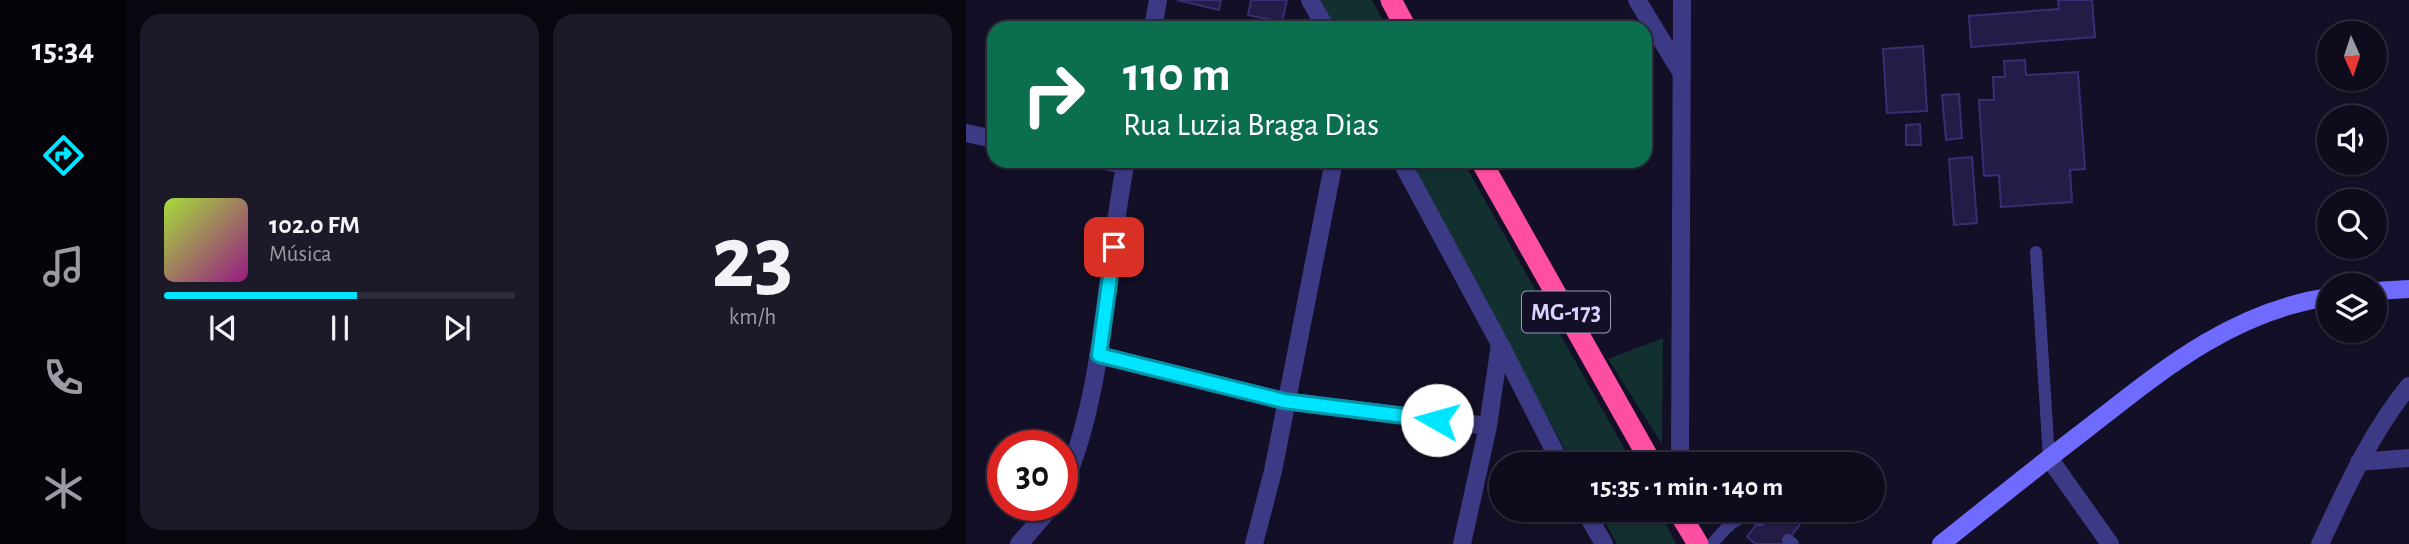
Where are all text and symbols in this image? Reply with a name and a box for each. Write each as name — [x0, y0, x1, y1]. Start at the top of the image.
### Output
north arrow — [2317, 21, 2387, 91]
map controls — [2317, 21, 2387, 343]
text: 15:34 — [32, 34, 94, 66]
icon: right — [1008, 49, 1099, 140]
text: 110 m — [1123, 51, 1231, 100]
button: sound — [2317, 105, 2387, 175]
text: Rua Luzia Braga Dias — [1123, 109, 1379, 141]
icon: directions — [39, 131, 88, 180]
button: search — [2317, 189, 2387, 259]
text: 102.0 FM — [269, 212, 360, 238]
text: 23 — [711, 213, 794, 304]
pin — [1084, 217, 1144, 277]
icon: arrive — [1095, 228, 1133, 266]
icon: music — [39, 242, 88, 291]
text: Música — [269, 243, 332, 266]
button: layers — [2317, 273, 2387, 343]
road number: MG-173 — [1522, 292, 1610, 332]
text: km/h — [729, 306, 776, 329]
icon: previous — [204, 309, 242, 347]
icon: pause — [321, 309, 359, 347]
icon: next — [438, 309, 476, 347]
icon: phone — [39, 353, 88, 402]
position arrow — [1400, 383, 1474, 457]
speed limit sign: 30 — [987, 430, 1078, 521]
icon: climate — [39, 464, 88, 513]
text: 15:35 · 1 min · 140 m — [1591, 474, 1783, 500]

